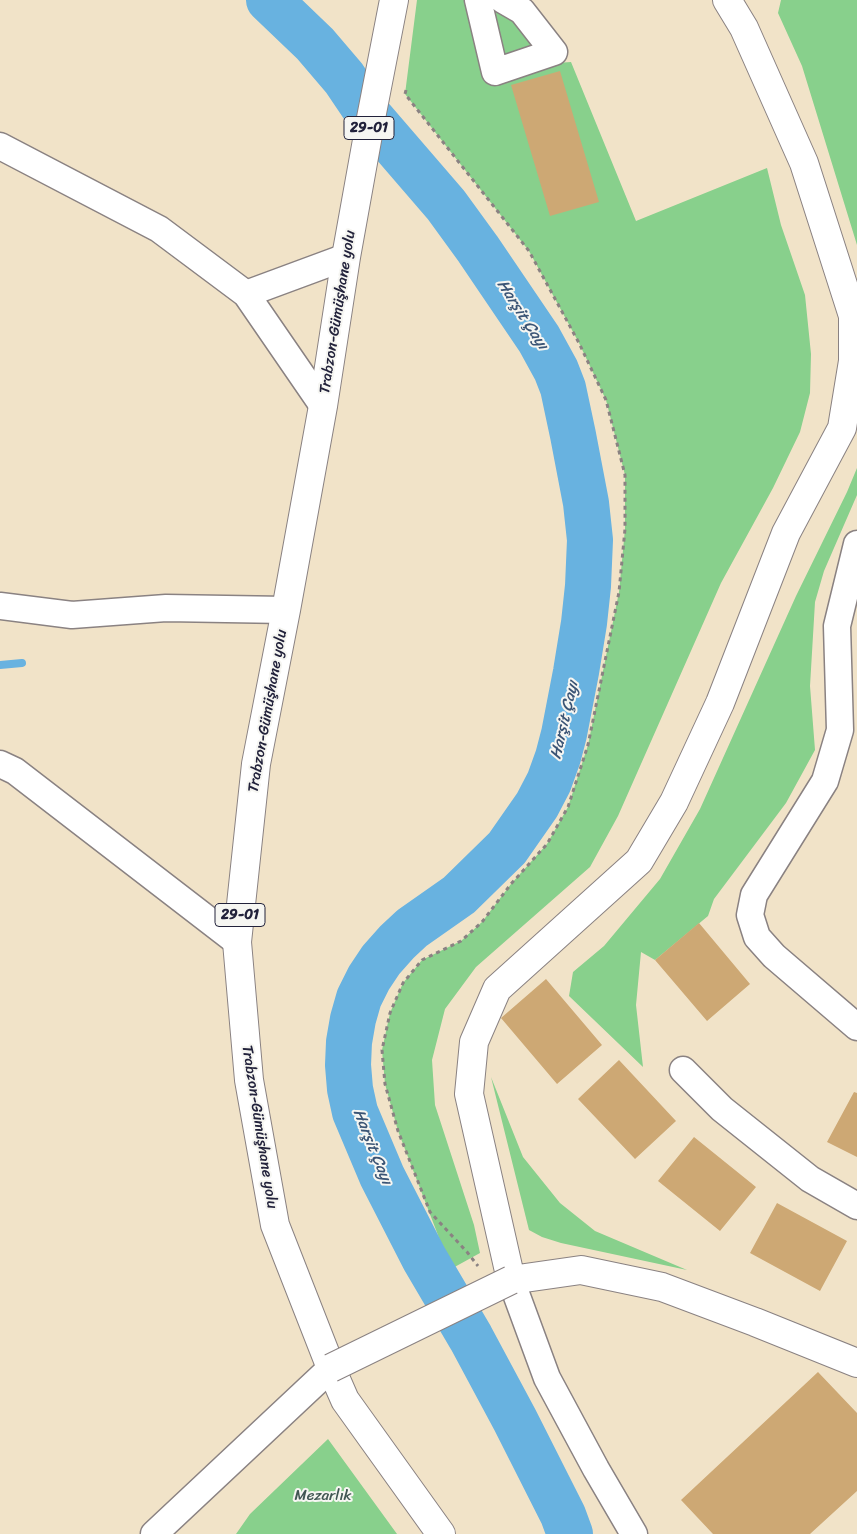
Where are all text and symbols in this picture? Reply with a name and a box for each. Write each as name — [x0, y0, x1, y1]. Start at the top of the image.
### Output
road number: 29-01 — [344, 116, 394, 140]
street label: Trabzon-Gümüşhane yolu — [316, 229, 360, 395]
water label: Harşit Çayı — [492, 276, 552, 354]
street label: Trabzon-Gümüşhane yolu — [245, 628, 291, 794]
water label: Harşit Çayı — [547, 679, 583, 761]
road number: 29-01 — [215, 904, 265, 926]
street label: Trabzon-Gümüşhane yolu — [237, 1044, 281, 1210]
water label: Harşit Çayı — [348, 1107, 396, 1187]
park label: Mezarlık — [294, 1487, 352, 1505]

